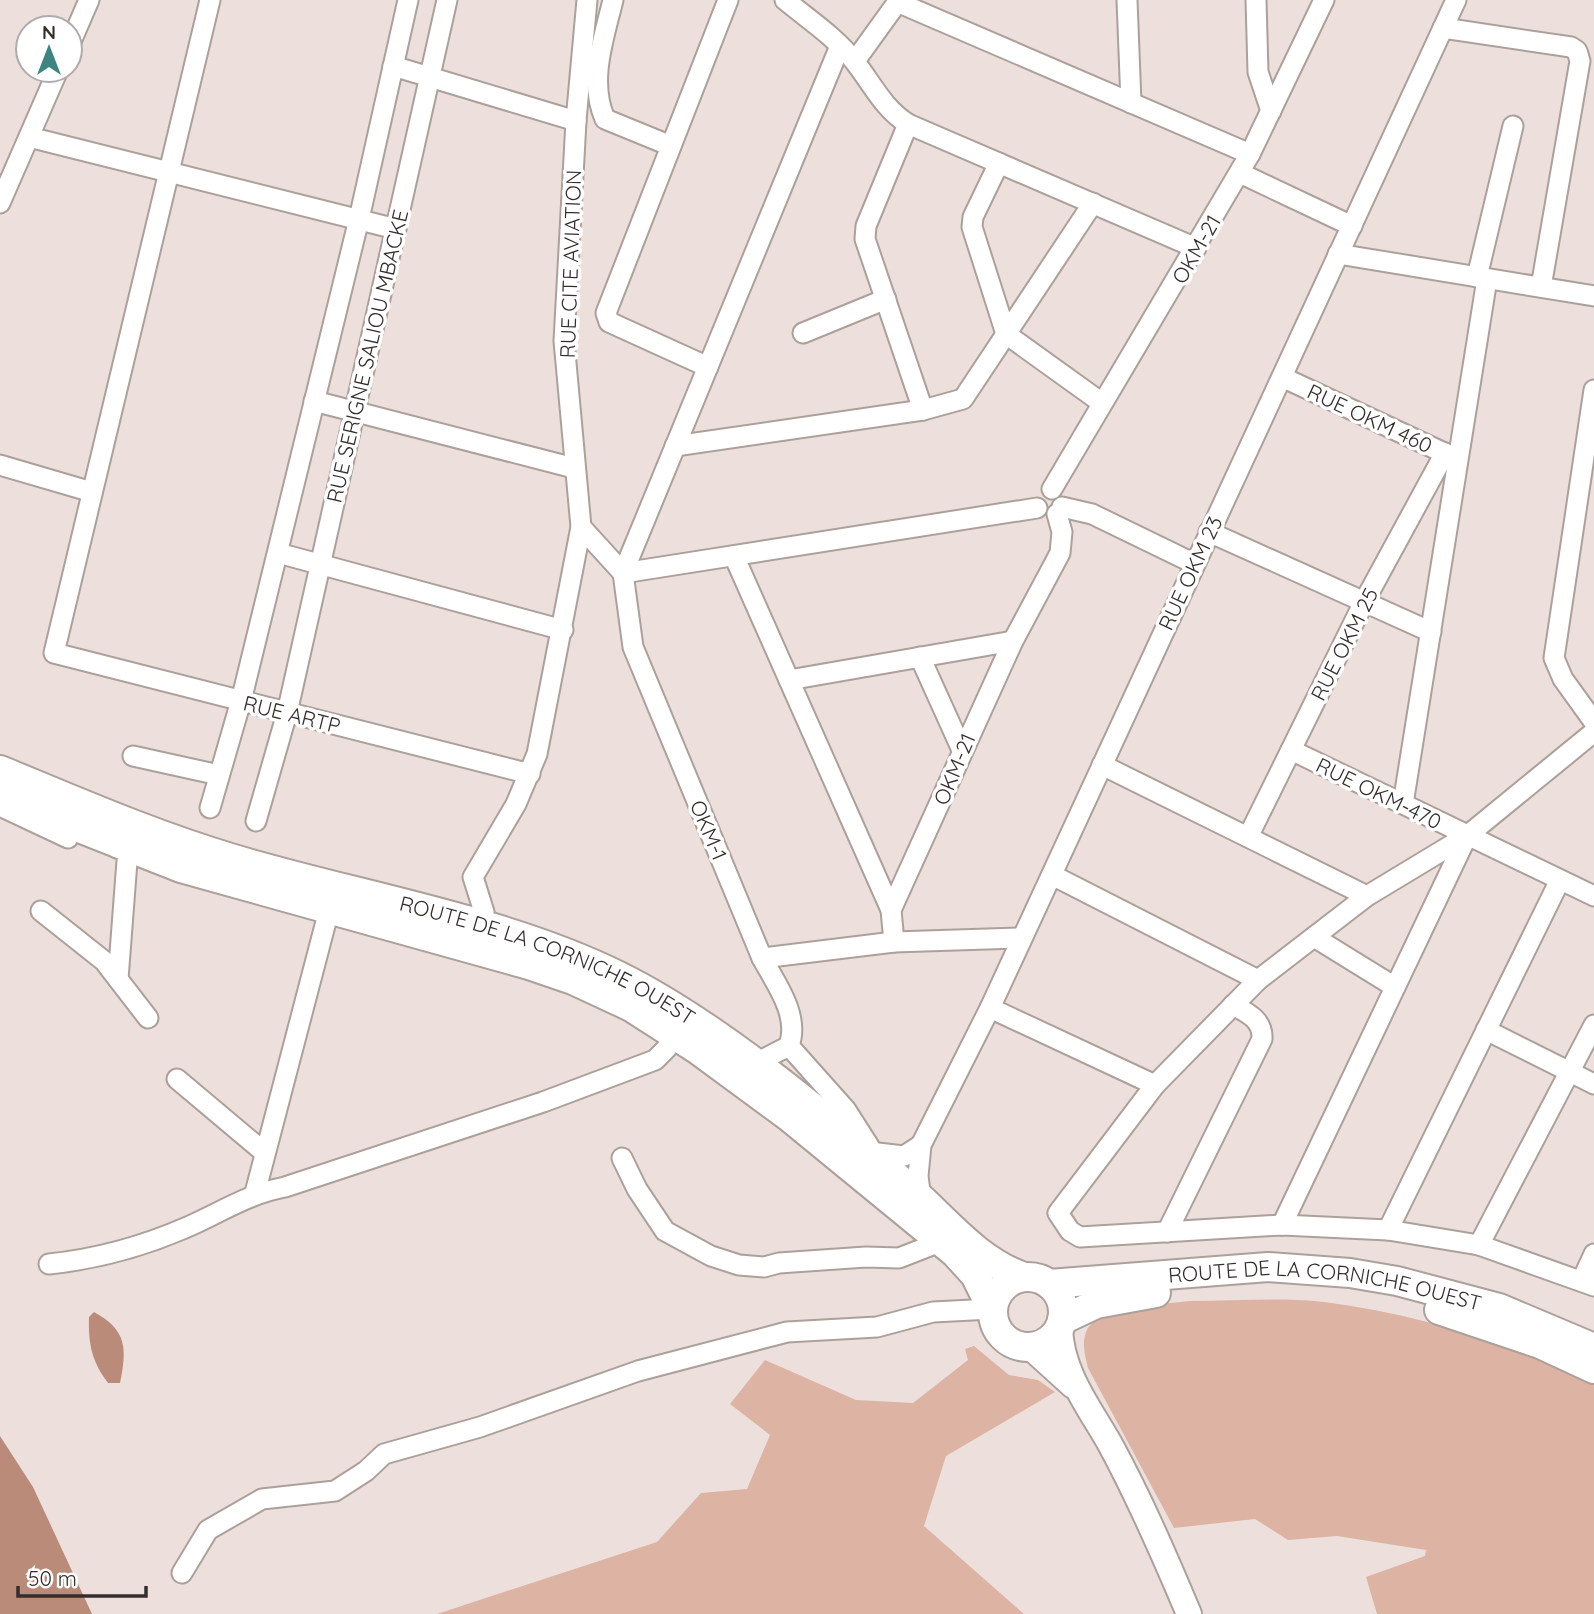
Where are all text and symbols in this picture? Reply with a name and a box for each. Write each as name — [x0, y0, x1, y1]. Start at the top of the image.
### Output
north arrow — [14, 14, 84, 84]
text: N — [42, 20, 56, 44]
street label: RUE CITE AVIATION — [554, 169, 586, 359]
street label: RUE SERIGNE SALIOU MBACKE — [321, 207, 413, 505]
street label: OKM-21 — [1166, 210, 1226, 288]
street label: RUE OKM 460 — [1303, 378, 1437, 458]
street label: RUE OKM 23 — [1152, 512, 1228, 634]
street label: RUE OKM 25 — [1304, 583, 1384, 705]
street label: RUE ARTP — [241, 689, 343, 739]
street label: OKM-21 — [927, 729, 981, 809]
street label: RUE OKM-470 — [1312, 751, 1446, 835]
street label: OKM-1 — [685, 796, 733, 864]
street label: ROUTE DE LA CORNICHE OUEST — [397, 890, 700, 1030]
street label: ROUTE DE LA CORNICHE OUEST — [1167, 1254, 1484, 1316]
scale bar — [18, 1554, 145, 1598]
text: 50 m — [28, 1565, 77, 1591]

